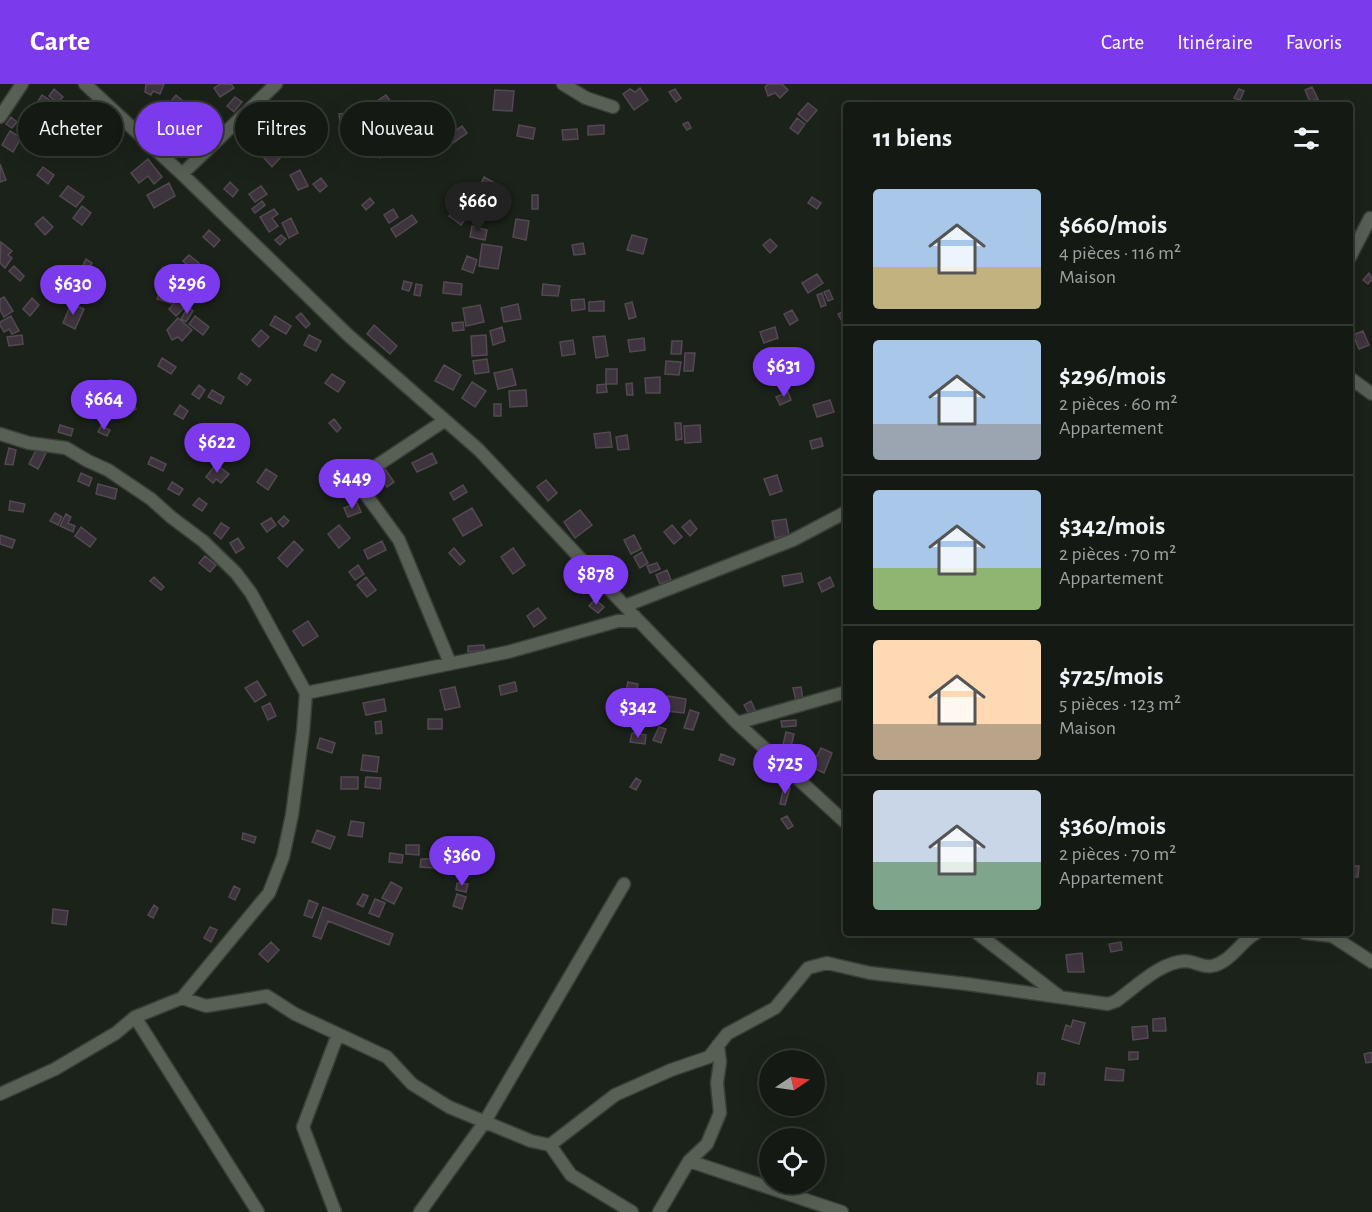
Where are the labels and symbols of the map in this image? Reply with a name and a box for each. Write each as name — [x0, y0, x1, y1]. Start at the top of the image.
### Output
pin: $660 — [442, 182, 514, 233]
pin: $296 — [151, 264, 223, 315]
pin: $630 — [37, 265, 109, 316]
pin: $631 — [748, 347, 820, 398]
pin: $664 — [68, 380, 140, 431]
pin: $622 — [181, 423, 253, 474]
pin: $449 — [316, 459, 388, 510]
pin: $878 — [560, 555, 632, 606]
pin: $342 — [602, 688, 674, 739]
pin: $725 — [749, 744, 821, 795]
pin: $360 — [426, 836, 498, 887]
north arrow — [759, 1050, 825, 1116]

